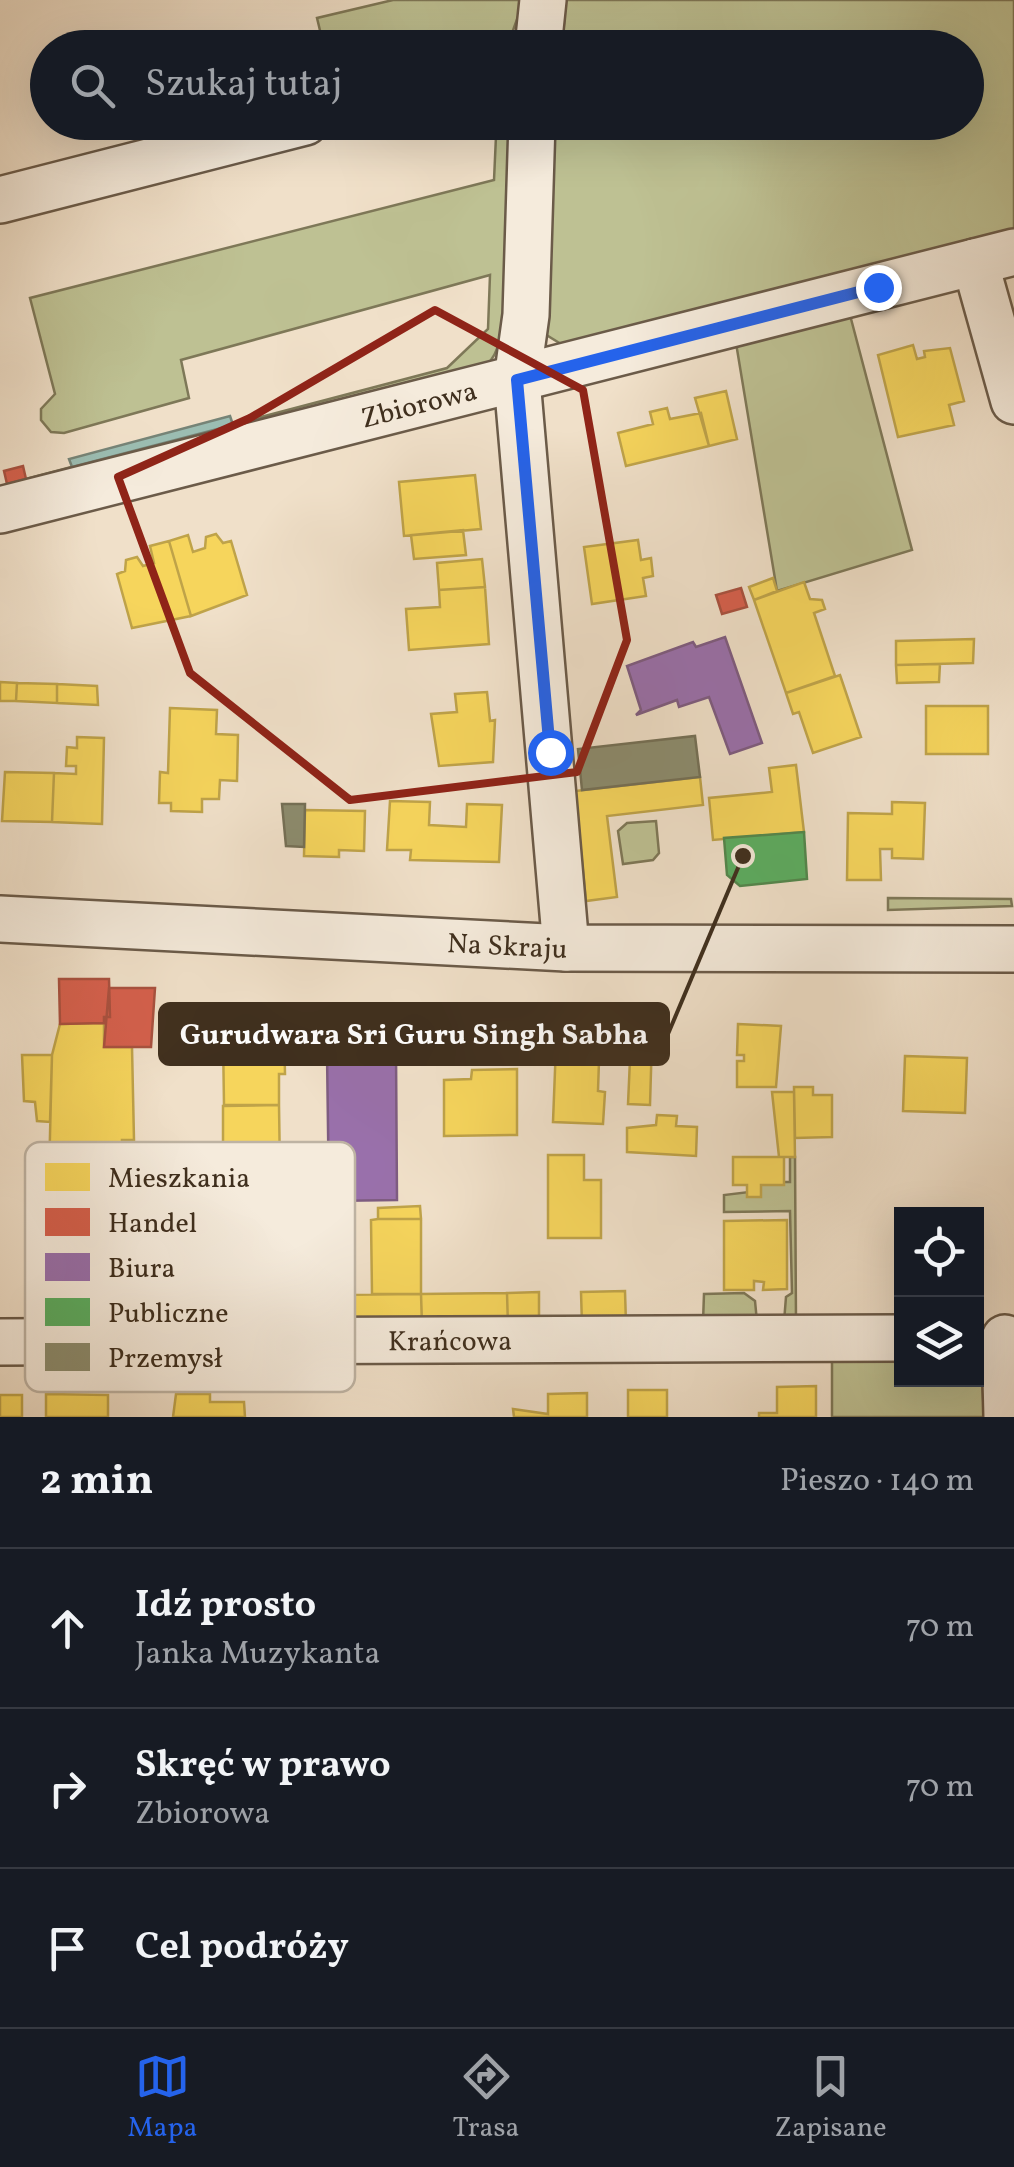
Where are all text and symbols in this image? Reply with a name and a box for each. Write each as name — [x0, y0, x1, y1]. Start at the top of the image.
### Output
search box — [30, 30, 984, 140]
icon: search — [65, 58, 120, 113]
text: Szukaj tutaj — [145, 59, 342, 112]
route end — [856, 265, 902, 311]
street label: Zbiorowa — [357, 372, 481, 439]
route start — [528, 730, 574, 776]
street label: Na Skraju — [446, 925, 568, 970]
callout: Gurudwara Sri Guru Singh Sabha — [160, 1004, 668, 1064]
text: Gurudwara Sri Guru Singh Sabha — [180, 1015, 648, 1057]
legend — [25, 1142, 355, 1392]
text: Mieszkania — [108, 1160, 250, 1199]
text: Handel — [108, 1205, 197, 1244]
map controls — [894, 1207, 984, 1387]
button: locate — [894, 1207, 984, 1297]
text: Biura — [108, 1250, 175, 1289]
text: Publiczne — [108, 1295, 228, 1334]
button: layers — [894, 1297, 984, 1387]
street label: Krańcowa — [388, 1323, 512, 1362]
text: Przemysł — [108, 1340, 223, 1379]
text: 2 min — [40, 1453, 153, 1512]
text: Pieszo · 140 m — [780, 1460, 974, 1504]
text: Idź prosto — [135, 1580, 316, 1633]
icon: ahead — [40, 1601, 95, 1656]
text: 70 m — [906, 1606, 974, 1650]
text: Janka Muzykanta — [135, 1633, 381, 1677]
text: Skręć w prawo — [135, 1740, 391, 1793]
icon: right — [40, 1761, 95, 1816]
text: 70 m — [906, 1766, 974, 1810]
text: Zbiorowa — [135, 1793, 270, 1837]
icon: arrive — [40, 1921, 95, 1976]
text: Cel podróży — [135, 1922, 349, 1975]
tab: Mapa — [128, 2049, 198, 2148]
tab: Trasa — [453, 2049, 519, 2148]
tab: Zapisane — [774, 2049, 886, 2148]

